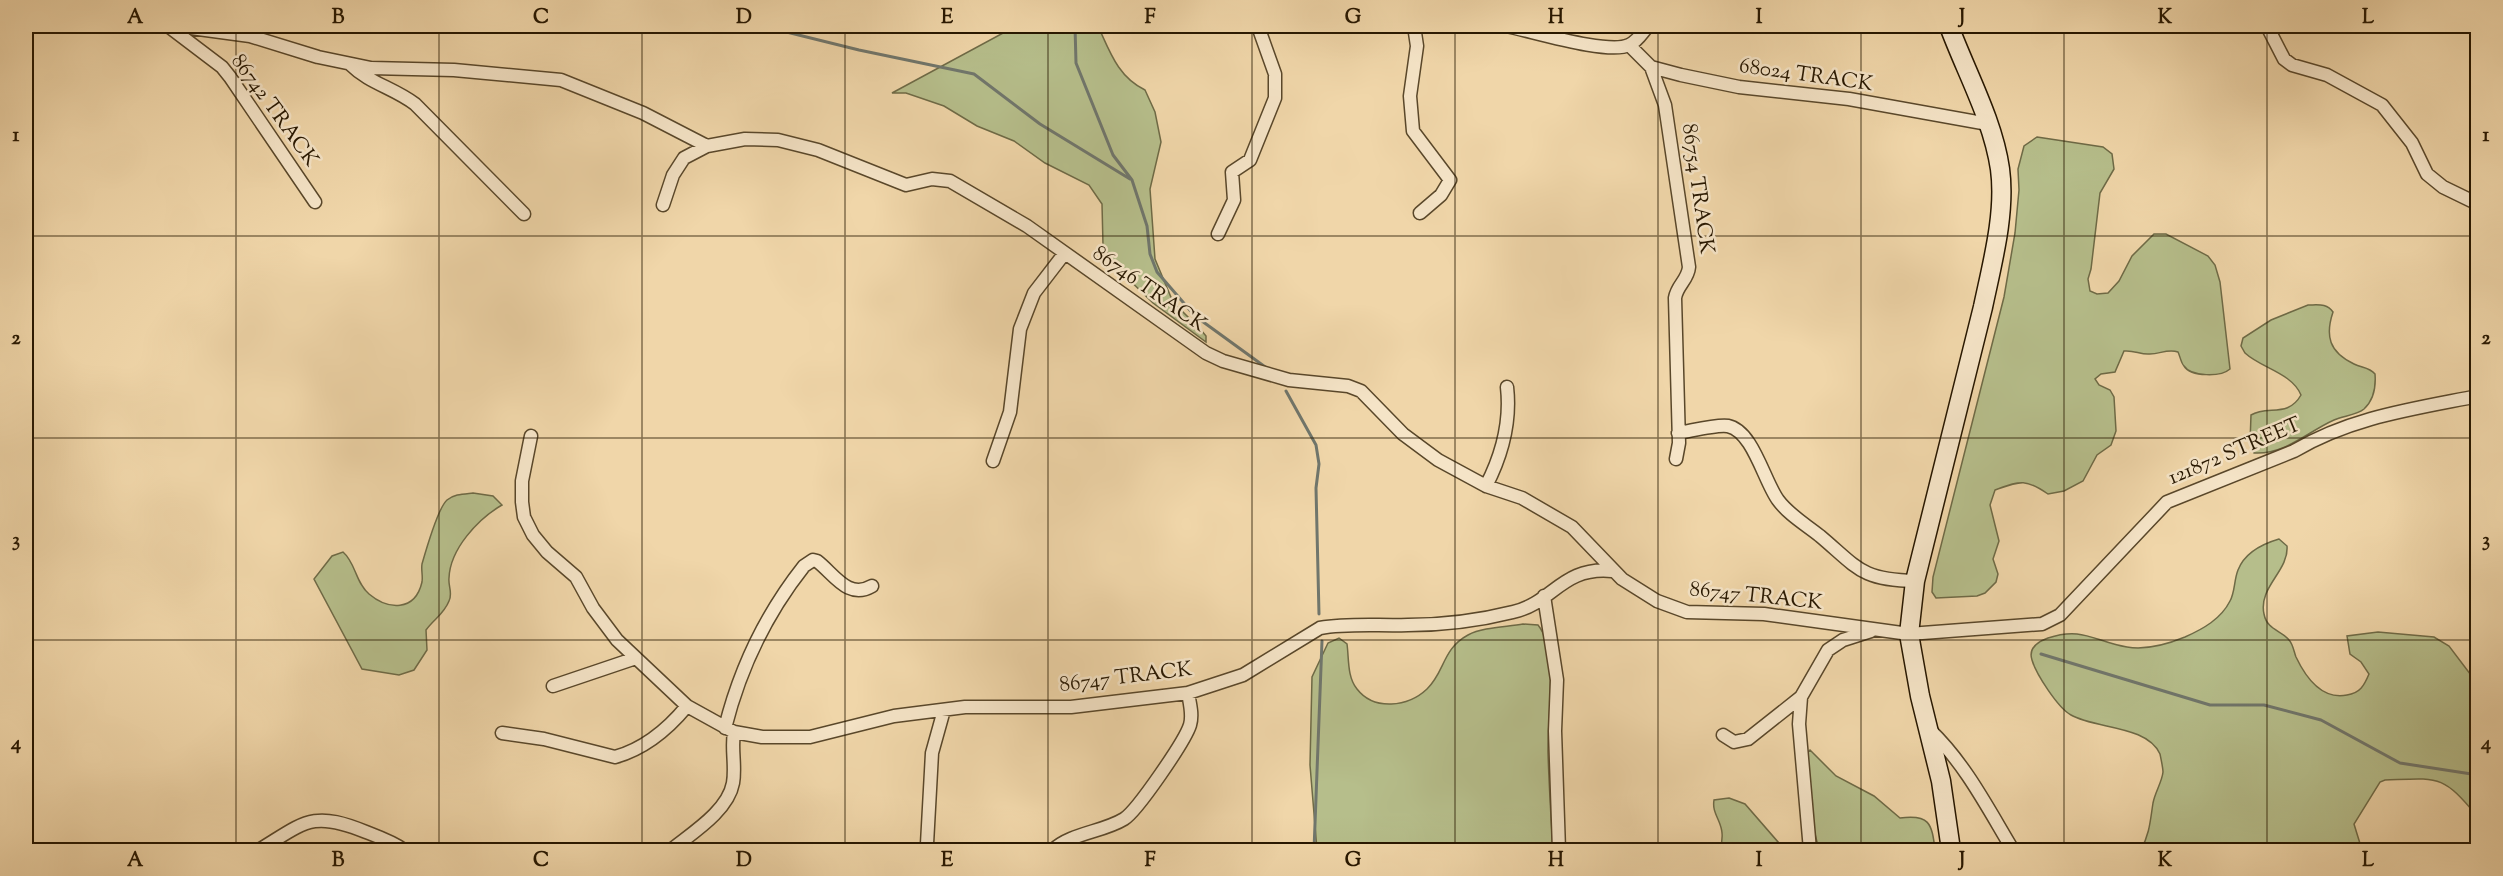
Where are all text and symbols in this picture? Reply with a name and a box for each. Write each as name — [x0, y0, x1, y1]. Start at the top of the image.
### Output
text: A — [127, 4, 144, 33]
text: B — [332, 4, 345, 33]
text: C — [533, 4, 549, 33]
text: D — [736, 4, 752, 33]
text: E — [941, 4, 954, 33]
text: F — [1144, 4, 1156, 33]
text: G — [1345, 4, 1362, 33]
text: H — [1548, 4, 1564, 33]
text: I — [1756, 4, 1763, 33]
text: J — [1957, 4, 1965, 33]
text: K — [2158, 4, 2173, 33]
text: L — [2362, 4, 2375, 33]
street label: 86742 TRACK — [223, 48, 325, 174]
street label: 68024 TRACK — [1737, 52, 1875, 100]
text: 1 — [13, 122, 20, 151]
street label: 86754 TRACK — [1673, 122, 1721, 256]
text: 1 — [2483, 122, 2490, 151]
street label: 86746 TRACK — [1086, 239, 1212, 341]
text: 2 — [11, 325, 21, 354]
text: 2 — [2481, 325, 2491, 354]
street label: 121872 STREET — [2164, 410, 2306, 493]
text: 3 — [12, 527, 20, 556]
text: 3 — [2482, 527, 2490, 556]
street label: 86747 TRACK — [1688, 575, 1824, 619]
street label: 86747 TRACK — [1058, 655, 1194, 701]
text: 4 — [10, 730, 21, 759]
text: 4 — [2480, 730, 2491, 759]
text: A — [127, 847, 144, 876]
text: B — [332, 847, 345, 876]
text: C — [533, 847, 549, 876]
text: D — [736, 847, 752, 876]
text: E — [941, 847, 954, 876]
text: F — [1144, 847, 1156, 876]
text: G — [1345, 847, 1362, 876]
text: H — [1548, 847, 1564, 876]
text: I — [1756, 847, 1763, 876]
text: J — [1957, 847, 1965, 876]
text: K — [2158, 847, 2173, 876]
text: L — [2362, 847, 2375, 876]

